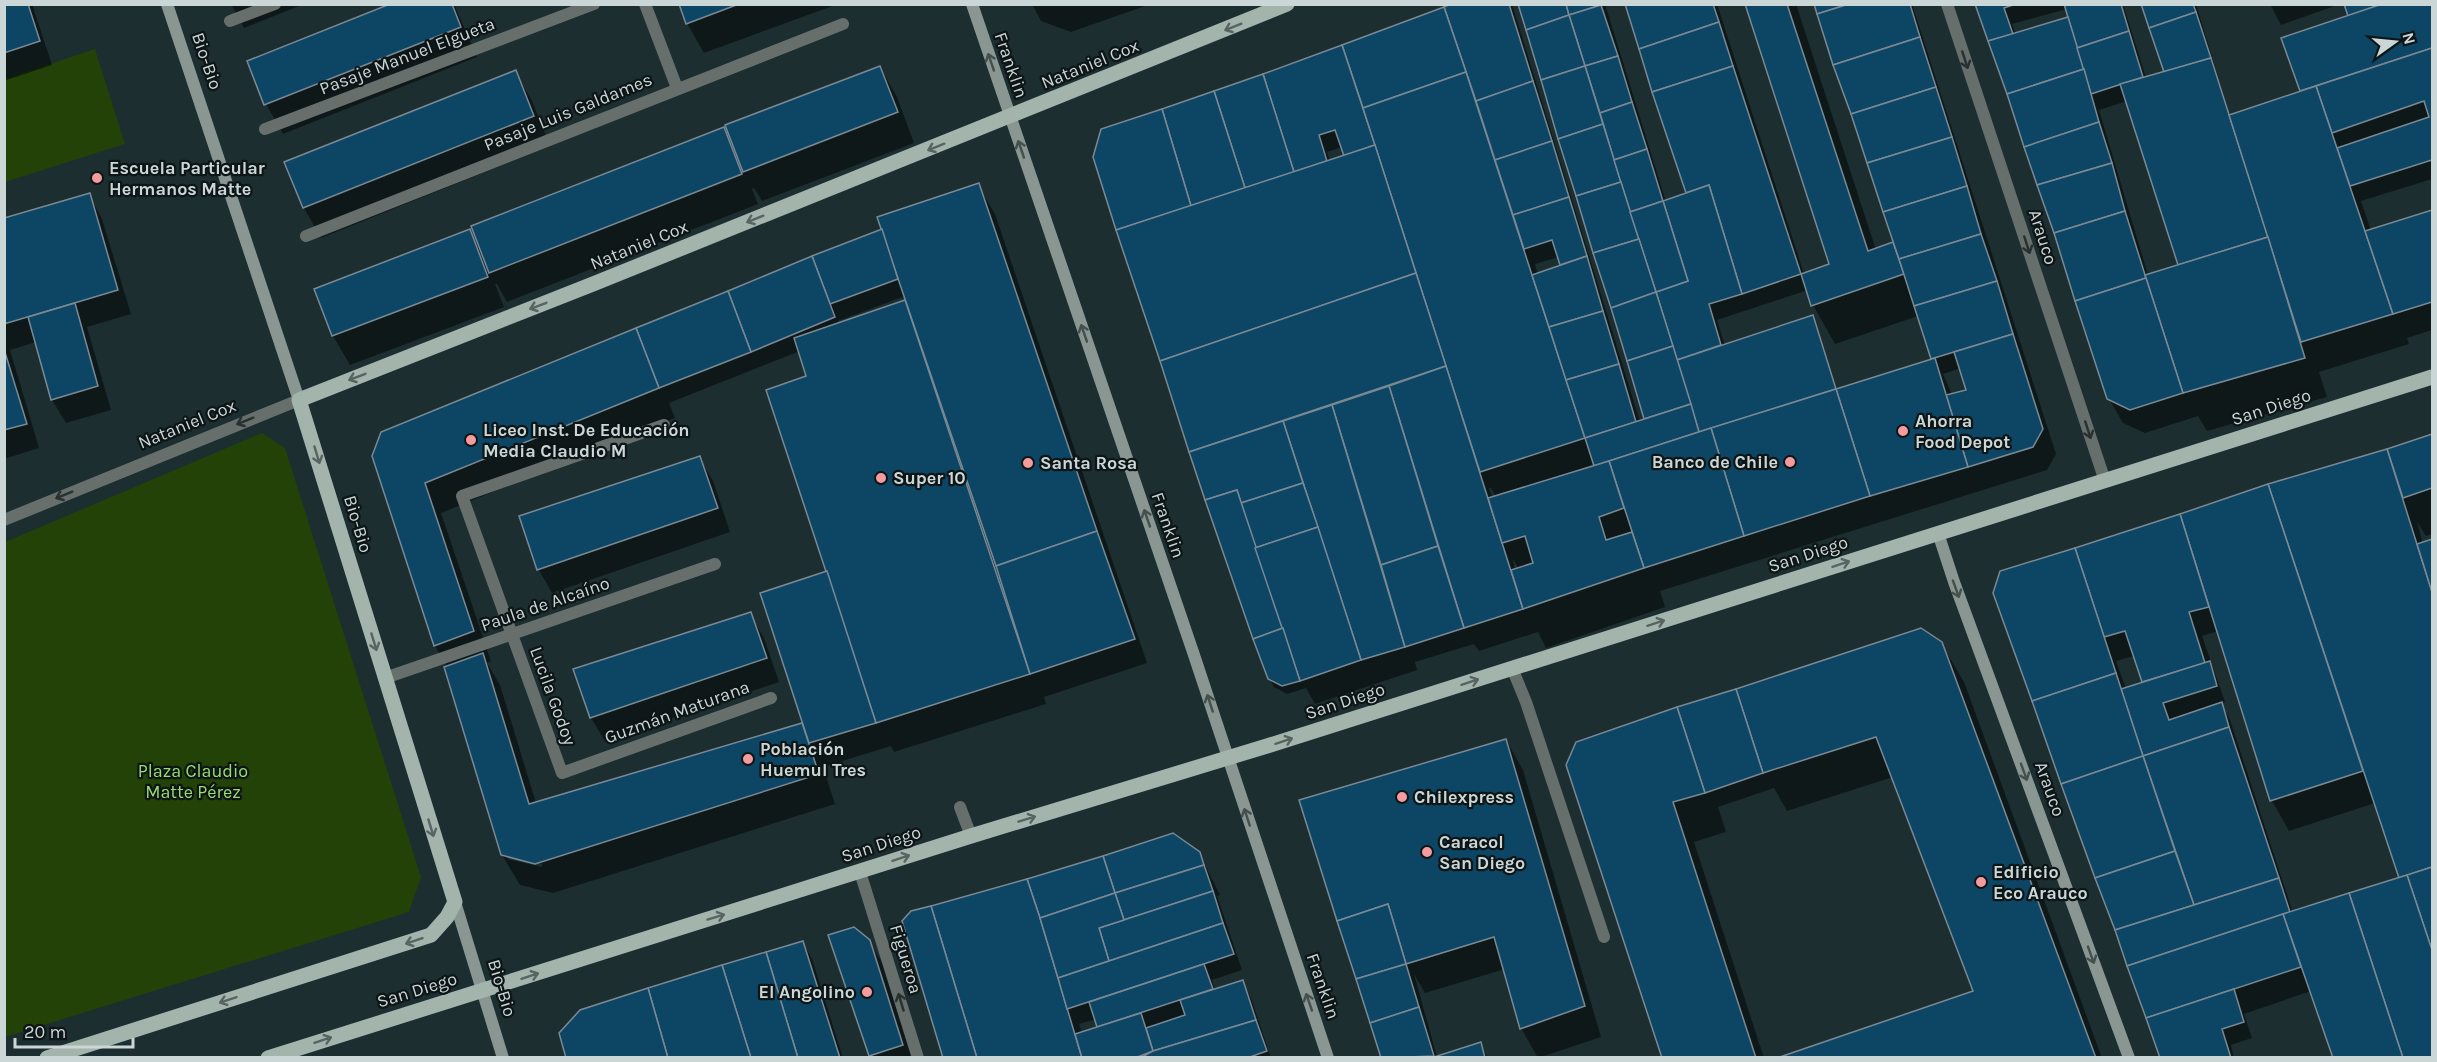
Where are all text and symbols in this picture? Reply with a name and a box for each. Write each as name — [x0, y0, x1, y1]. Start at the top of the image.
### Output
street label: Pasaje Manuel Elgueta — [316, 12, 498, 100]
north arrow — [2365, 12, 2425, 72]
one-way arrow — [1224, 22, 1243, 33]
street label: Franklin — [990, 29, 1032, 101]
street label: Bio-Bio — [187, 30, 227, 92]
text: N — [2398, 30, 2420, 46]
street label: Nataniel Cox — [1038, 34, 1142, 94]
one-way arrow — [1961, 50, 1972, 69]
one-way arrow — [985, 53, 996, 72]
street label: Pasaje Luis Galdames — [481, 68, 655, 156]
one-way arrow — [1015, 140, 1026, 159]
one-way arrow — [928, 142, 946, 153]
place label: Escuela Particular Hermanos Matte — [109, 157, 265, 200]
marker: Escuela Particular Hermanos Matte — [90, 171, 104, 185]
street label: Arauco — [2024, 207, 2062, 267]
one-way arrow — [747, 214, 765, 225]
street label: Nataniel Cox — [587, 215, 691, 275]
one-way arrow — [2022, 235, 2033, 254]
one-way arrow — [530, 301, 548, 312]
one-way arrow — [1078, 324, 1089, 343]
one-way arrow — [348, 372, 367, 383]
street label: San Diego — [2228, 384, 2314, 430]
street label: Nataniel Cox — [135, 394, 239, 454]
place label: Ahorra Food Depot — [1915, 410, 2010, 453]
one-way arrow — [236, 416, 255, 427]
place label: Liceo Inst. De Educación Media Claudio M — [483, 419, 690, 462]
one-way arrow — [2083, 420, 2094, 439]
marker: Ahorra Food Depot — [1896, 424, 1910, 438]
marker: Liceo Inst. De Educación Media Claudio M — [464, 433, 478, 447]
one-way arrow — [312, 445, 323, 464]
place label: Banco de Chile — [1652, 451, 1778, 473]
place label: Santa Rosa — [1040, 452, 1137, 474]
marker: Banco de Chile — [1783, 455, 1797, 469]
marker: Santa Rosa — [1021, 456, 1035, 470]
place label: Super 10 — [893, 467, 966, 489]
marker: Super 10 — [874, 471, 888, 485]
street label: Franklin — [1147, 489, 1189, 561]
one-way arrow — [56, 490, 74, 501]
street label: Bio-Bio — [339, 493, 377, 555]
one-way arrow — [1141, 509, 1152, 528]
street label: San Diego — [1765, 531, 1851, 577]
one-way arrow — [1831, 558, 1850, 569]
street label: Paula de Alcaíno — [478, 572, 612, 636]
one-way arrow — [1952, 579, 1963, 598]
one-way arrow — [1646, 617, 1665, 628]
one-way arrow — [369, 632, 380, 651]
street label: Lucila Godoy — [525, 644, 581, 749]
street label: Guzmán Maturana — [601, 676, 753, 748]
one-way arrow — [1460, 676, 1479, 687]
street label: San Diego — [1302, 678, 1388, 724]
one-way arrow — [1203, 694, 1214, 713]
one-way arrow — [1274, 734, 1293, 745]
place label: Población Huemul Tres — [760, 738, 866, 781]
marker: Población Huemul Tres — [741, 752, 755, 766]
street label: Arauco — [2030, 759, 2070, 819]
park label: Plaza Claudio Matte Pérez — [138, 760, 248, 803]
one-way arrow — [2019, 762, 2030, 781]
place label: Chilexpress — [1414, 786, 1514, 808]
marker: Chilexpress — [1395, 790, 1409, 804]
one-way arrow — [1240, 808, 1251, 827]
one-way arrow — [1017, 813, 1036, 824]
one-way arrow — [427, 818, 438, 837]
street label: San Diego — [838, 821, 924, 867]
place label: Caracol San Diego — [1439, 831, 1525, 874]
marker: Caracol San Diego — [1420, 845, 1434, 859]
one-way arrow — [891, 852, 910, 863]
place label: Edificio Eco Arauco — [1993, 861, 2088, 904]
marker: Edificio Eco Arauco — [1974, 875, 1988, 889]
one-way arrow — [706, 911, 725, 922]
street label: Figueroa — [885, 922, 927, 996]
one-way arrow — [405, 936, 424, 947]
one-way arrow — [2087, 945, 2098, 963]
street label: Franklin — [1302, 950, 1344, 1022]
street label: Bio-Bio — [483, 957, 521, 1019]
street label: San Diego — [374, 967, 460, 1013]
one-way arrow — [520, 970, 539, 981]
place label: El Angolino — [758, 981, 855, 1003]
marker: El Angolino — [860, 985, 874, 999]
one-way arrow — [895, 993, 906, 1012]
one-way arrow — [1303, 993, 1314, 1012]
one-way arrow — [219, 995, 238, 1006]
scale bar — [15, 1011, 134, 1049]
text: 20 m — [24, 1021, 66, 1043]
one-way arrow — [313, 1034, 332, 1045]

